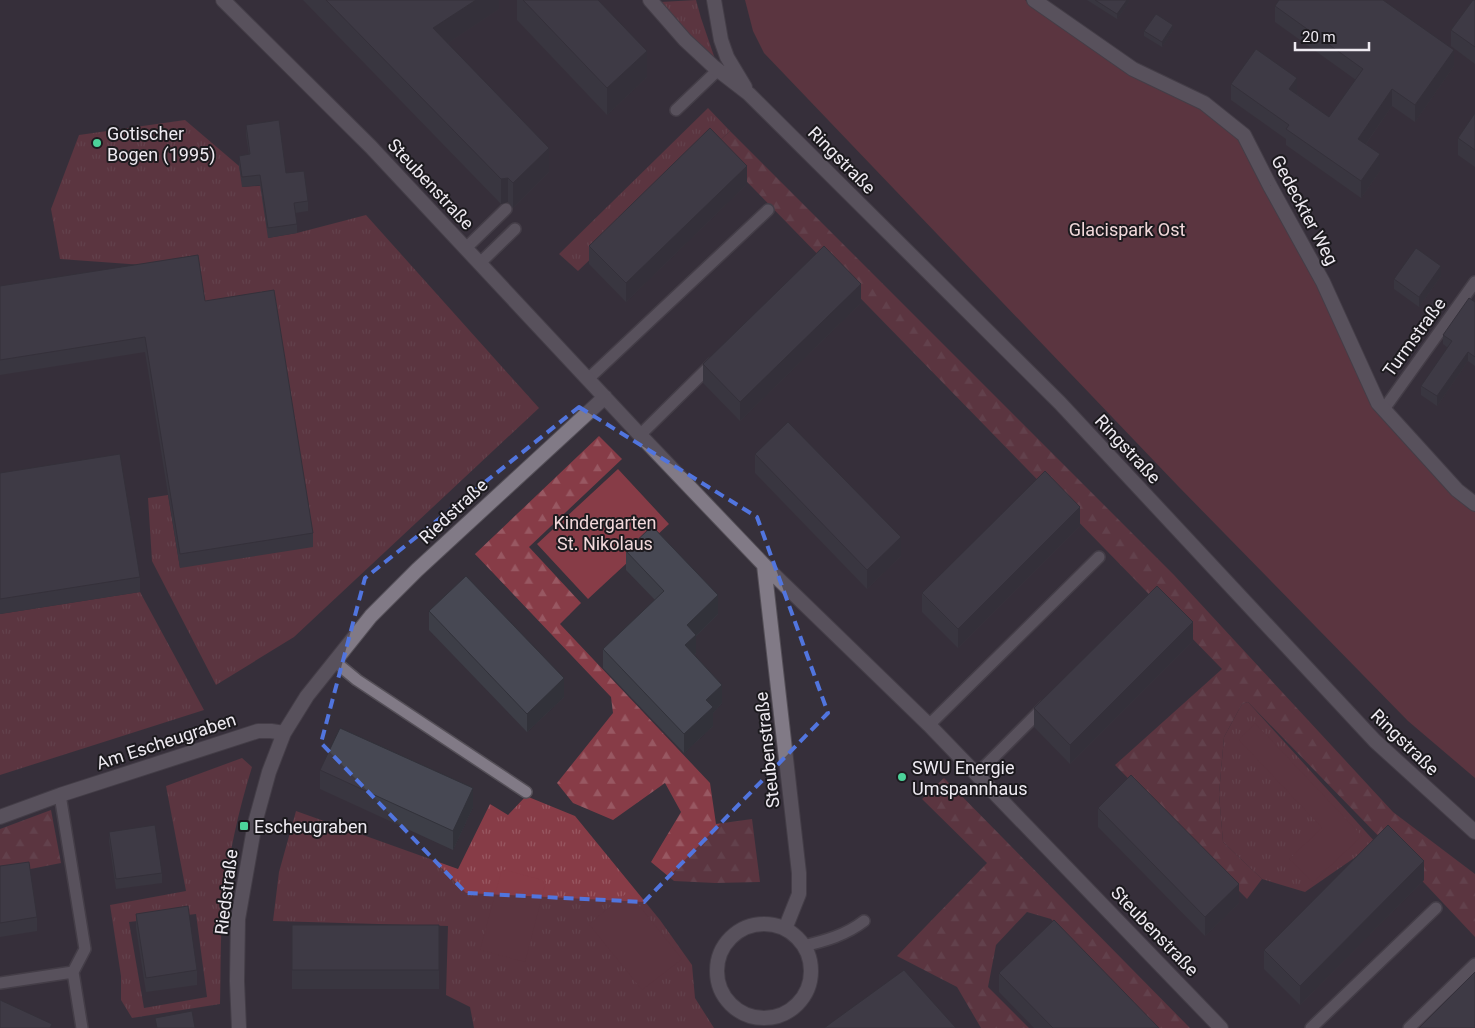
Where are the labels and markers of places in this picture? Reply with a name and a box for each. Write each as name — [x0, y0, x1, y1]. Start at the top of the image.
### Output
place label: Gotischer Bogen (1995) — [107, 123, 215, 166]
marker: Gotischer Bogen (1995) — [91, 137, 103, 149]
place label: SWU Energie Umspannhaus — [912, 757, 1027, 799]
marker: SWU Energie Umspannhaus — [896, 771, 908, 783]
place label: Escheugraben — [254, 816, 368, 837]
marker: Escheugraben — [238, 820, 250, 832]

